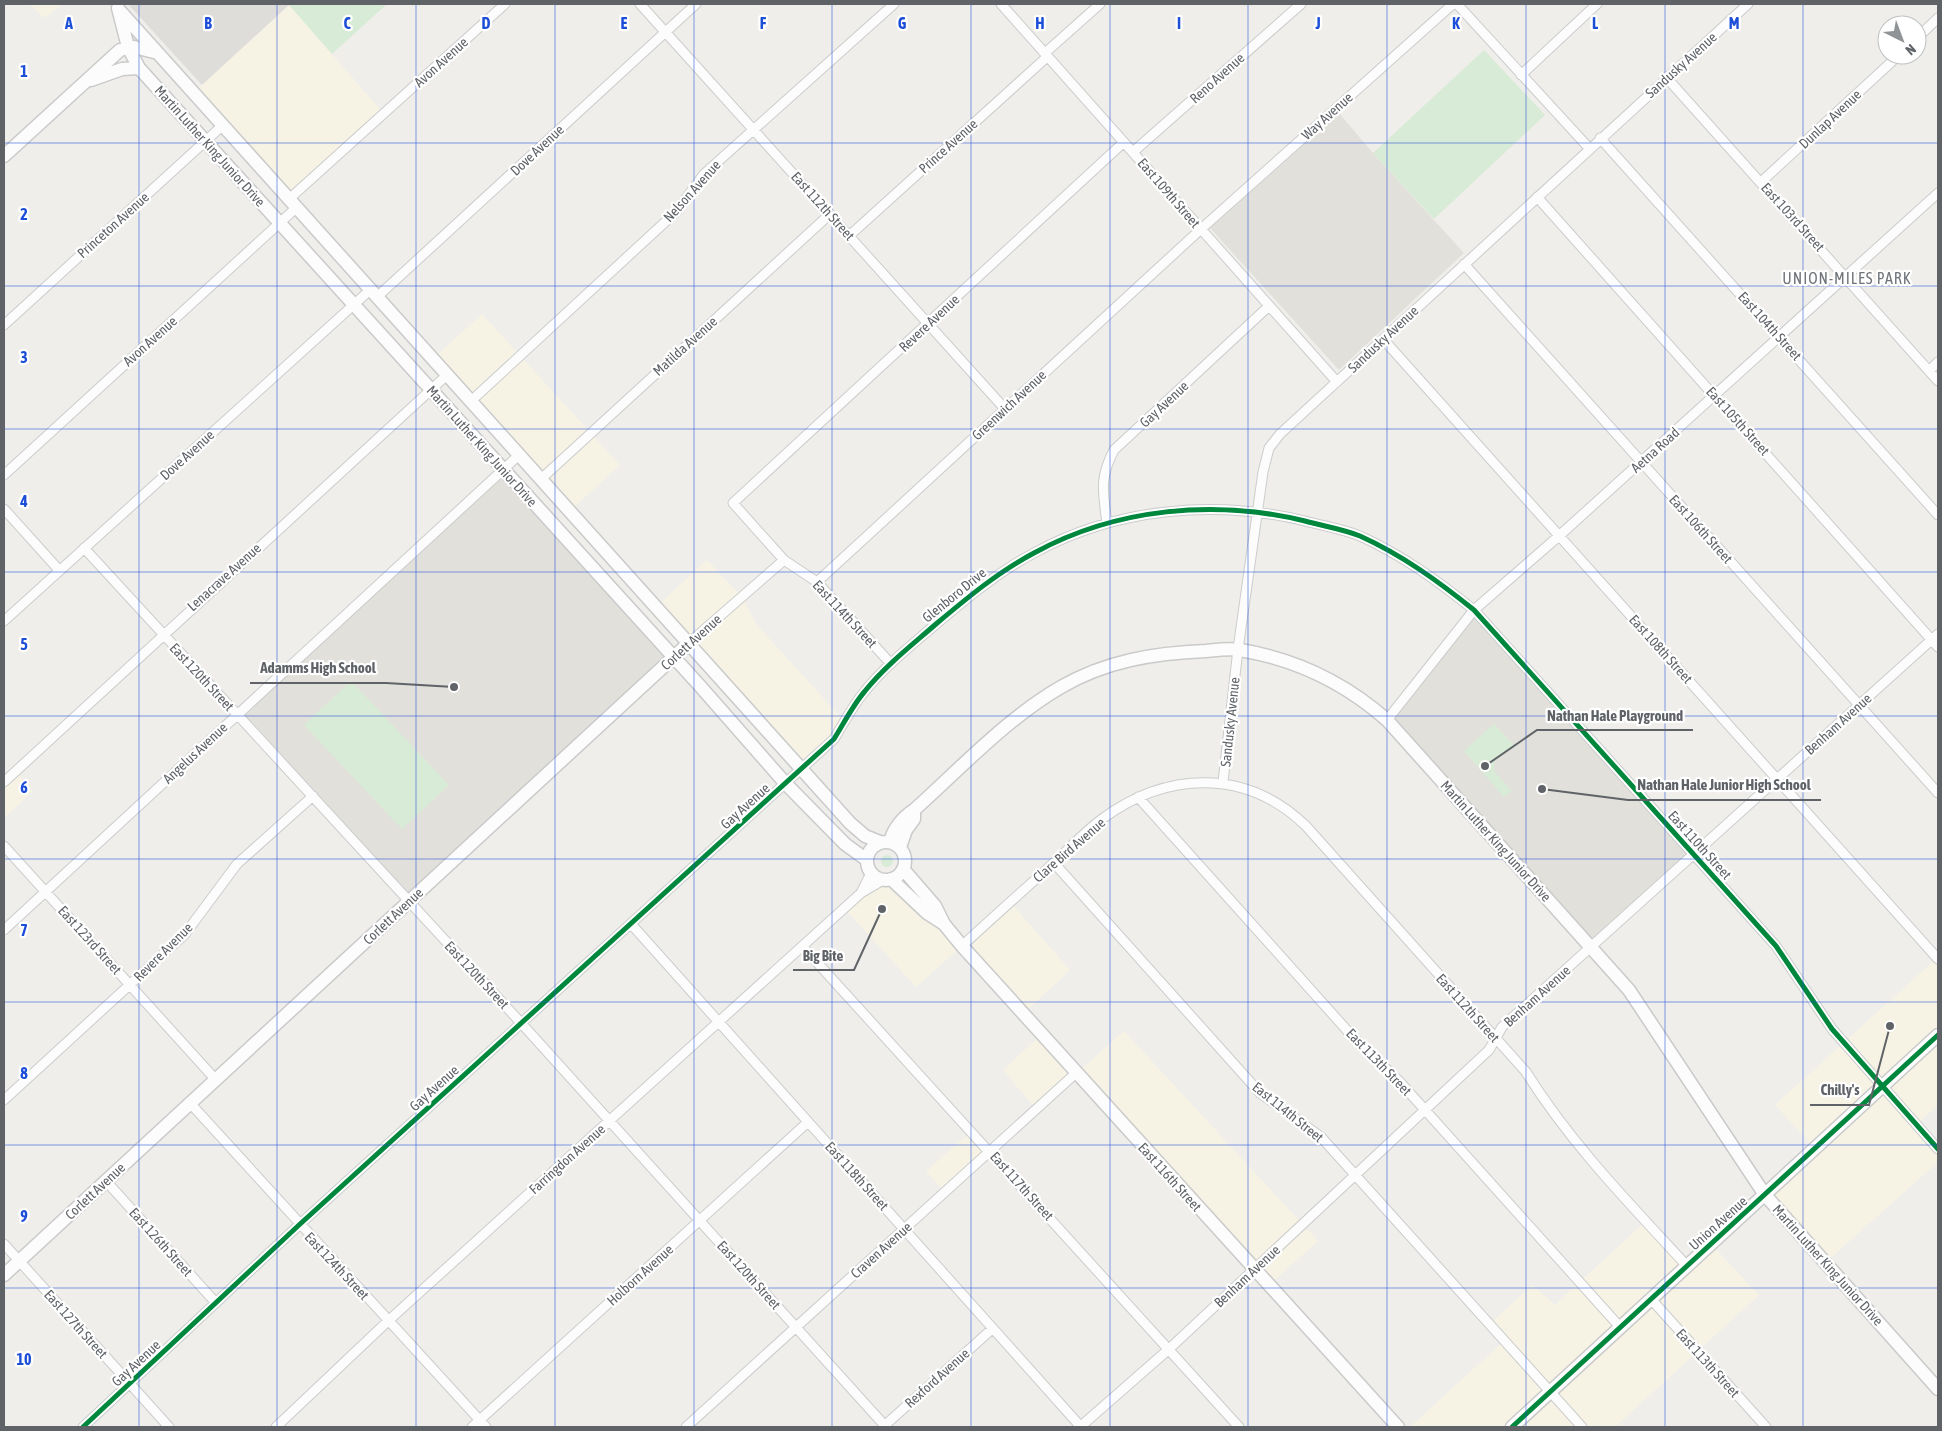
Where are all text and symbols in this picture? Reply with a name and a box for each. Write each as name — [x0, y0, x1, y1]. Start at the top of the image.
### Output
text: A — [64, 14, 73, 32]
text: B — [204, 14, 212, 32]
text: C — [343, 14, 351, 32]
text: D — [482, 14, 491, 32]
text: E — [621, 14, 628, 32]
text: F — [760, 14, 767, 32]
text: G — [898, 14, 907, 32]
text: H — [1035, 14, 1045, 32]
text: I — [1177, 14, 1181, 32]
text: J — [1314, 14, 1321, 32]
text: K — [1452, 14, 1460, 32]
text: L — [1592, 14, 1599, 32]
text: M — [1729, 14, 1739, 32]
north arrow — [1877, 15, 1927, 65]
street label: Sandusky Avenue — [1642, 29, 1720, 101]
street label: Avon Avenue — [411, 34, 471, 90]
text: N — [1902, 41, 1919, 58]
street label: Reno Avenue — [1187, 50, 1247, 106]
text: 1 — [20, 62, 28, 80]
street label: Martin Luther King Junior Drive — [151, 82, 269, 210]
street label: Dunlap Avenue — [1796, 86, 1864, 152]
street label: Way Avenue — [1298, 89, 1356, 143]
street label: Prince Avenue — [915, 116, 981, 176]
street label: Dove Avenue — [507, 121, 567, 179]
street label: East 109th Street — [1135, 155, 1203, 231]
street label: Nelson Avenue — [660, 157, 724, 225]
street label: East 112th Street — [788, 168, 858, 244]
street label: East 103rd Street — [1758, 180, 1828, 254]
street label: Princeton Avenue — [74, 189, 152, 261]
text: 2 — [20, 205, 28, 223]
district label: UNION-MILES PARK — [1782, 269, 1912, 287]
street label: East 104th Street — [1735, 288, 1805, 364]
street label: Revere Avenue — [896, 291, 962, 355]
street label: Sandusky Avenue — [1345, 302, 1421, 376]
street label: Avon Avenue — [120, 313, 180, 369]
street label: Matilda Avenue — [650, 313, 720, 379]
text: 3 — [20, 348, 28, 366]
street label: Greenwich Avenue — [969, 367, 1049, 443]
street label: Gay Avenue — [1136, 378, 1192, 430]
street label: Martin Luther King Junior Drive — [423, 382, 541, 510]
street label: East 105th Street — [1703, 383, 1773, 459]
street label: Aetna Road — [1628, 424, 1682, 476]
street label: Dove Avenue — [157, 427, 217, 483]
street label: East 106th Street — [1666, 491, 1736, 567]
text: 4 — [19, 492, 28, 510]
street label: Lenacrave Avenue — [184, 540, 264, 614]
street label: Glenboro Drive — [919, 565, 989, 625]
street label: East 114th Street — [810, 577, 880, 651]
street label: Corlett Avenue — [658, 611, 724, 673]
street label: East 108th Street — [1626, 611, 1696, 687]
text: 5 — [20, 635, 28, 653]
street label: East 120th Street — [167, 640, 237, 714]
callout: Adamms High School — [250, 653, 386, 683]
text: Adamms High School — [259, 659, 377, 676]
street label: Sandusky Avenue — [1217, 676, 1243, 768]
street label: Benham Avenue — [1801, 690, 1875, 758]
callout: Nathan Hale Playground — [1537, 700, 1693, 730]
text: Nathan Hale Playground — [1547, 707, 1683, 724]
street label: Angelus Avenue — [160, 719, 230, 787]
callout: Nathan Hale Junior High School — [1628, 770, 1821, 800]
text: Nathan Hale Junior High School — [1637, 776, 1812, 793]
street label: Martin Luther King Junior Drive — [1437, 777, 1555, 905]
text: 6 — [20, 778, 28, 796]
street label: Gay Avenue — [717, 780, 773, 832]
street label: East 110th Street — [1665, 807, 1735, 883]
street label: Clare Bird Avenue — [1030, 814, 1108, 886]
street label: Corlett Avenue — [360, 884, 426, 948]
street label: East 123rd Street — [55, 903, 125, 977]
street label: Revere Avenue — [130, 919, 196, 985]
text: 7 — [20, 921, 28, 939]
street label: East 120th Street — [442, 938, 512, 1012]
callout: Big Bite — [793, 940, 854, 970]
text: Big Bite — [803, 947, 843, 964]
street label: Benham Avenue — [1500, 962, 1574, 1030]
street label: East 112th Street — [1433, 970, 1503, 1046]
street label: East 113th Street — [1343, 1025, 1415, 1099]
street label: Gay Avenue — [406, 1062, 462, 1114]
text: 8 — [20, 1064, 28, 1082]
callout: Chilly's — [1810, 1075, 1869, 1105]
street label: East 114th Street — [1249, 1079, 1327, 1145]
text: Chilly's — [1820, 1081, 1860, 1098]
street label: Farringdon Avenue — [526, 1121, 608, 1197]
street label: East 118th Street — [822, 1138, 892, 1214]
street label: East 116th Street — [1135, 1139, 1205, 1215]
street label: East 117th Street — [987, 1148, 1057, 1224]
street label: Corlett Avenue — [62, 1159, 128, 1223]
street label: Union Avenue — [1686, 1193, 1750, 1253]
street label: Martin Luther King Junior Drive — [1769, 1201, 1887, 1329]
street label: East 126th Street — [126, 1204, 196, 1280]
text: 9 — [20, 1207, 28, 1225]
street label: Craven Avenue — [847, 1219, 915, 1281]
street label: East 124th Street — [302, 1229, 372, 1303]
street label: East 120th Street — [714, 1237, 784, 1313]
street label: Holborn Avenue — [604, 1241, 676, 1309]
street label: Benham Avenue — [1211, 1242, 1283, 1310]
street label: East 127th Street — [41, 1286, 111, 1362]
street label: East 113th Street — [1673, 1325, 1743, 1401]
street label: Gay Avenue — [108, 1337, 164, 1389]
street label: Rexford Avenue — [902, 1345, 972, 1411]
text: 10 — [16, 1350, 32, 1368]

